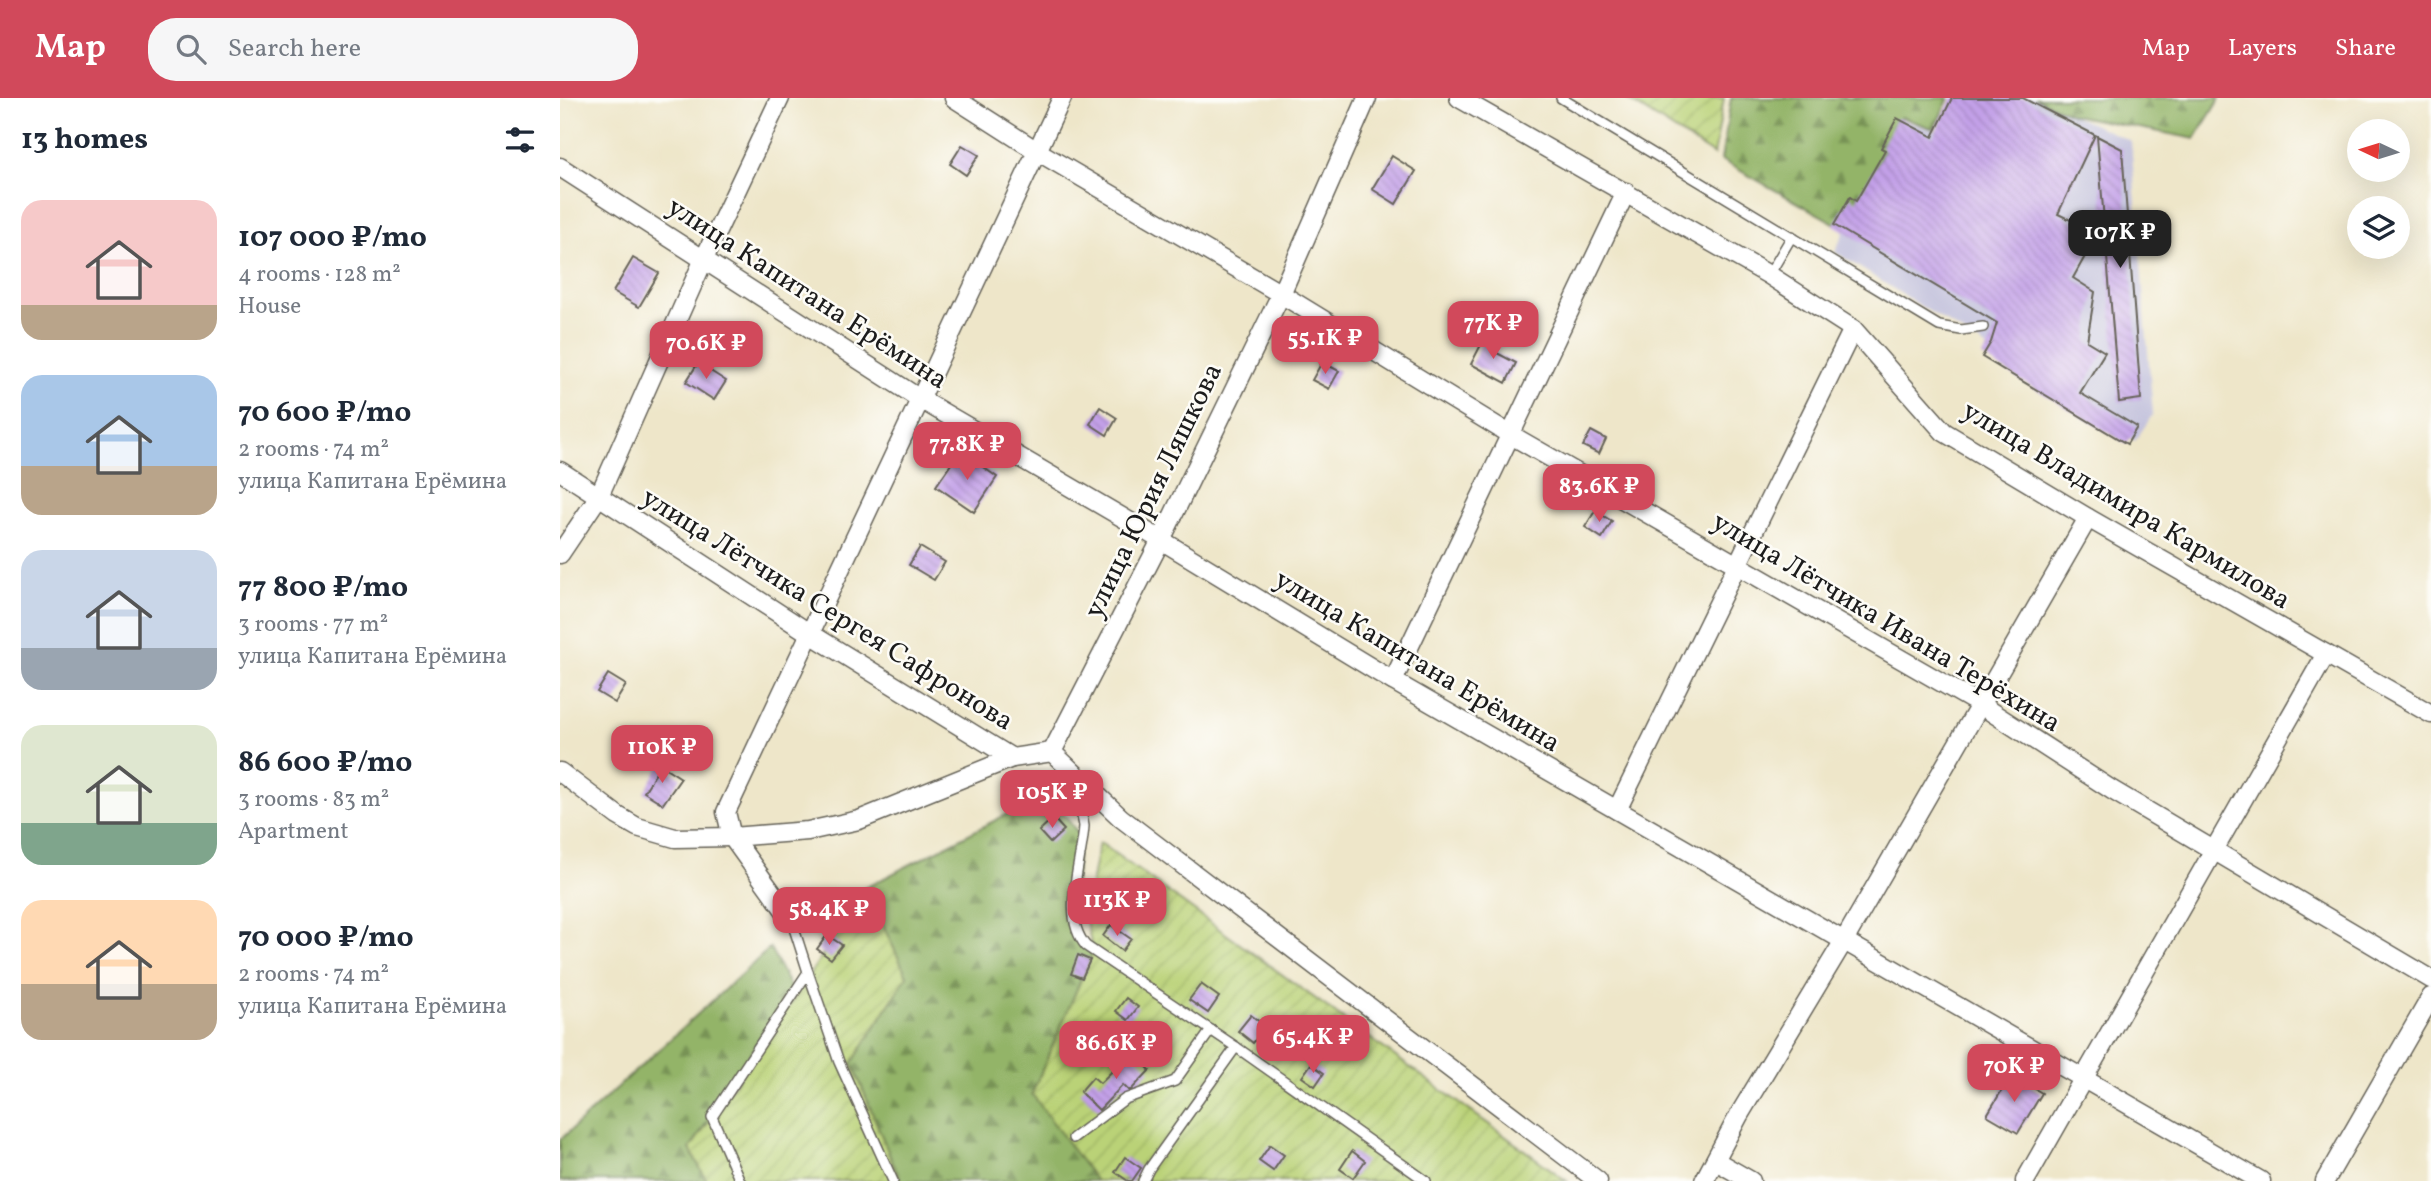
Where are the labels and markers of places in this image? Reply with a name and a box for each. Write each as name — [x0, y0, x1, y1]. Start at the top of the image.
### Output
pin: 107K ₽ — [2063, 211, 2177, 270]
pin: 77K ₽ — [1444, 302, 1542, 361]
pin: 55.1K ₽ — [1260, 316, 1390, 376]
pin: 70.6K ₽ — [641, 322, 771, 381]
pin: 77.8K ₽ — [902, 422, 1032, 482]
pin: 83.6K ₽ — [1534, 464, 1664, 524]
pin: 110K ₽ — [605, 726, 719, 785]
pin: 105K ₽ — [995, 770, 1109, 830]
pin: 113K ₽ — [1060, 878, 1174, 938]
pin: 58.4K ₽ — [764, 888, 894, 947]
pin: 65.4K ₽ — [1248, 1016, 1378, 1075]
pin: 86.6K ₽ — [1051, 1021, 1181, 1081]
pin: 70K ₽ — [1965, 1044, 2063, 1104]

